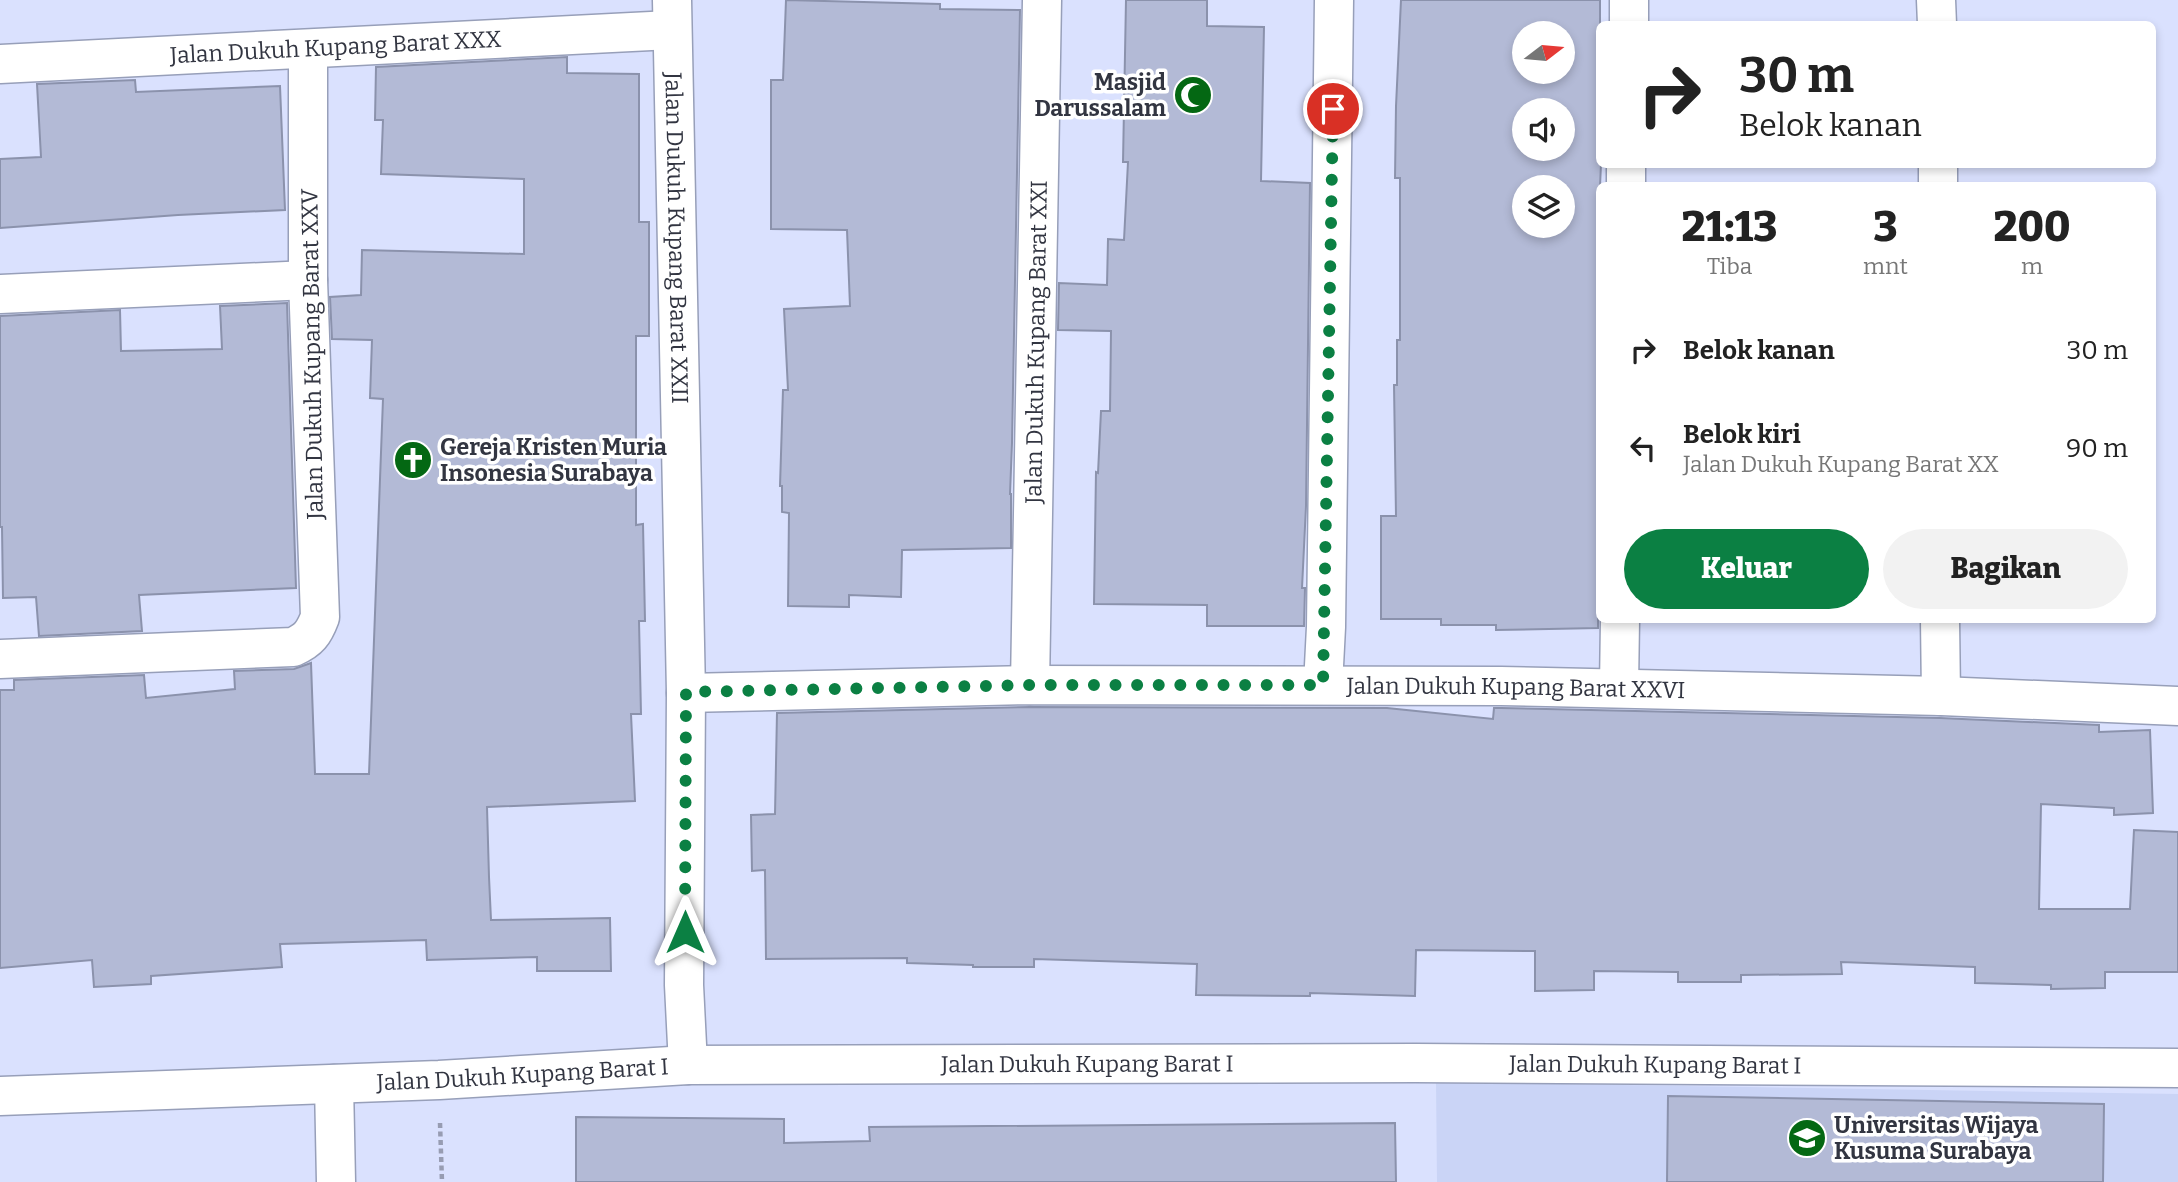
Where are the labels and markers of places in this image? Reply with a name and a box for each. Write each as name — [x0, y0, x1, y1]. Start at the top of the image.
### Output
place label: Masjid Darussalam — [1034, 68, 1166, 122]
mosque icon: Masjid Darussalam — [1172, 74, 1214, 116]
pin — [1303, 79, 1363, 139]
place label: Gereja Kristen Muria Insonesia Surabaya — [440, 433, 667, 487]
church icon: Gereja Kristen Muria Insonesia Surabaya — [392, 439, 434, 481]
place label: Universitas Wijaya Kusuma Surabaya — [1834, 1111, 2038, 1165]
school or university icon: Universitas Wijaya Kusuma Surabaya — [1786, 1117, 1828, 1159]

